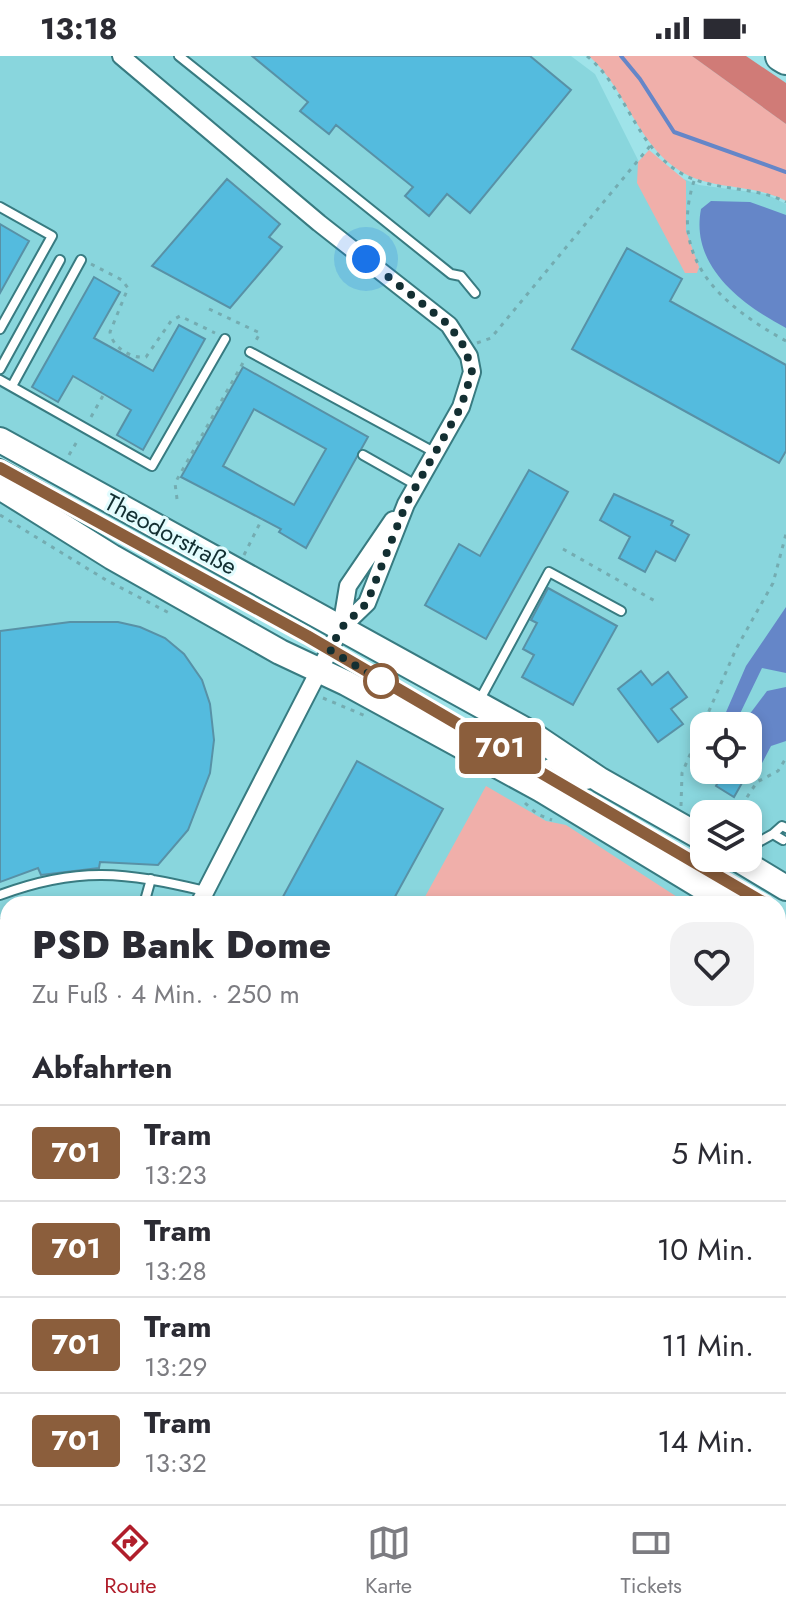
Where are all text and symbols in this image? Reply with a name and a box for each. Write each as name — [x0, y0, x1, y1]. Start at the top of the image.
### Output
text: 13:18 — [40, 7, 118, 50]
your location — [346, 239, 386, 279]
street label: Theodorstraße — [99, 484, 243, 584]
unlabelled marker — [364, 664, 398, 698]
map controls — [690, 712, 762, 872]
button: locate — [690, 712, 762, 784]
line badge: 701 — [454, 722, 546, 774]
text: 701 — [475, 727, 525, 768]
button: layers — [690, 800, 762, 872]
text: PSD Bank Dome — [32, 917, 331, 972]
button: heart — [670, 922, 754, 1006]
text: Zu Fuß · 4 Min. · 250 m — [32, 975, 300, 1013]
text: Abfahrten — [32, 1046, 172, 1089]
text: Tram — [144, 1113, 212, 1156]
text: 701 — [51, 1132, 101, 1173]
text: 5 Min. — [671, 1132, 754, 1175]
text: 13:23 — [144, 1156, 207, 1194]
text: Tram — [144, 1209, 212, 1252]
text: 701 — [51, 1228, 101, 1269]
text: 10 Min. — [657, 1228, 754, 1271]
text: 13:28 — [144, 1252, 207, 1290]
text: Tram — [144, 1305, 212, 1348]
text: 701 — [51, 1324, 101, 1365]
text: 11 Min. — [661, 1324, 754, 1367]
text: 13:29 — [144, 1348, 207, 1386]
text: Tram — [144, 1401, 212, 1444]
text: 701 — [51, 1420, 101, 1461]
text: 14 Min. — [657, 1420, 754, 1463]
text: 13:32 — [144, 1444, 207, 1482]
tab: Route — [104, 1521, 157, 1601]
tab: Karte — [365, 1521, 412, 1601]
tab: Tickets — [621, 1521, 682, 1601]

